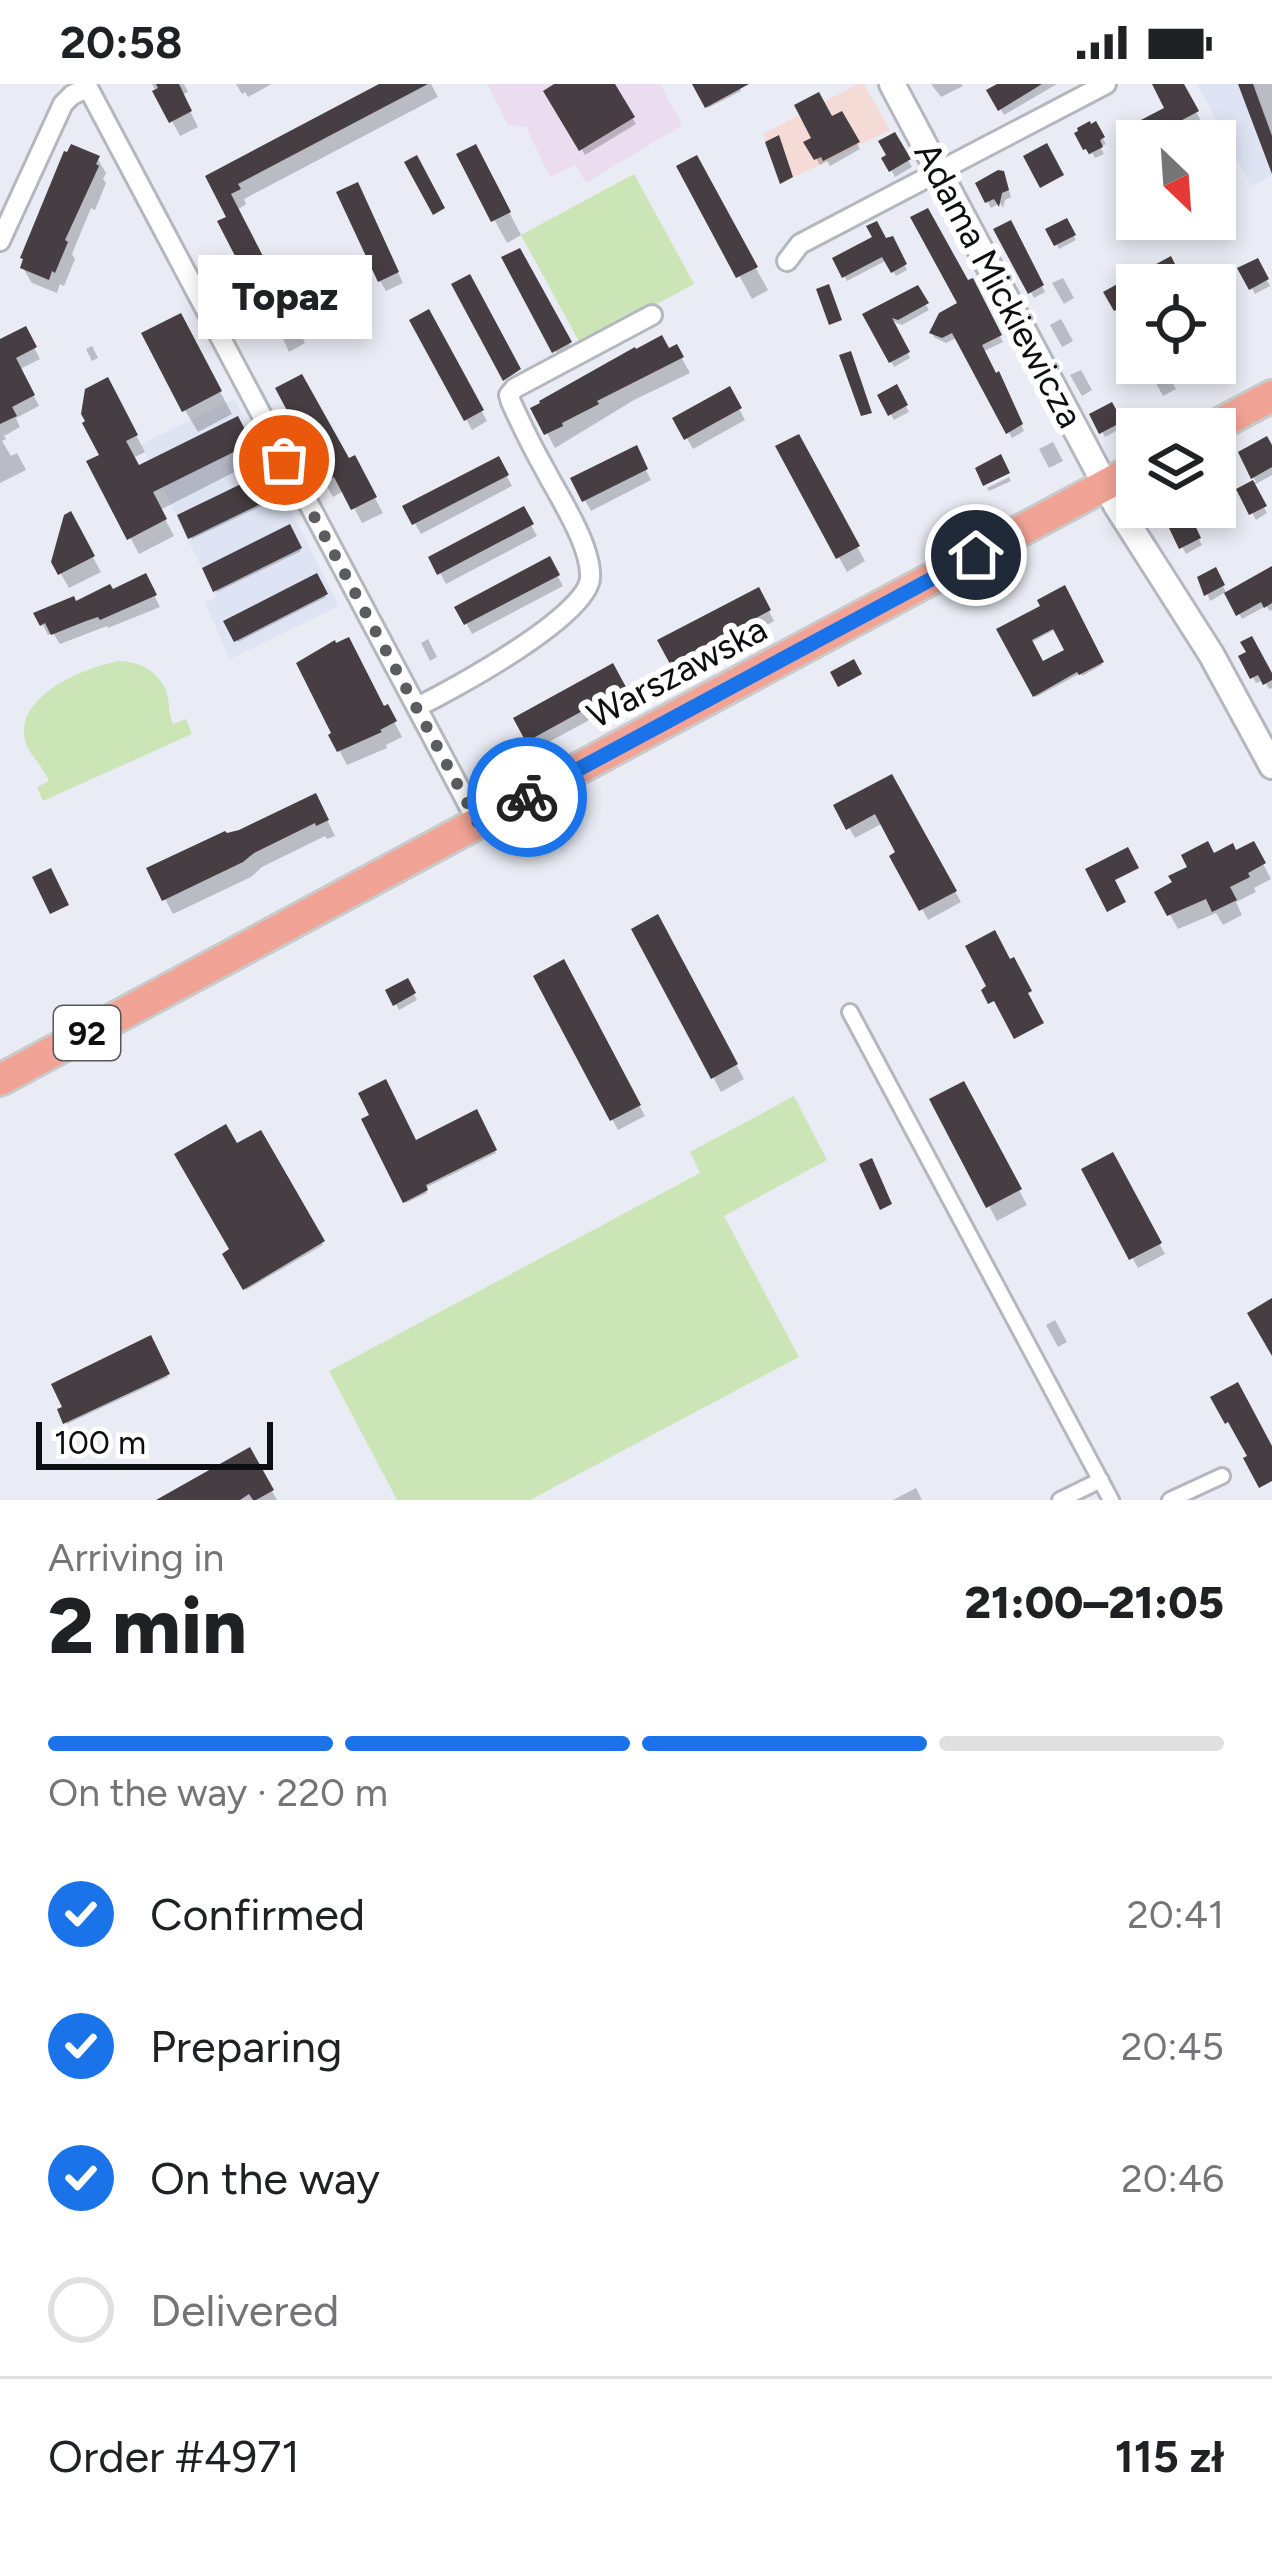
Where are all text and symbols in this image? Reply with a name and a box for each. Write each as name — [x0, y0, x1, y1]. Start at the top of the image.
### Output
text: 20:58 — [60, 15, 182, 69]
north arrow — [1116, 120, 1236, 240]
map controls — [1116, 120, 1236, 528]
street label: Adama Mickiewicza — [906, 135, 1092, 435]
callout: Topaz — [197, 256, 371, 340]
button: locate — [1116, 264, 1236, 384]
text: Topaz — [232, 273, 338, 320]
button: layers — [1116, 408, 1236, 528]
pin — [233, 409, 335, 511]
icon: bag — [251, 427, 317, 493]
pin — [925, 504, 1027, 606]
icon: home — [943, 522, 1009, 588]
street label: Warszawska — [580, 607, 774, 737]
courier — [467, 737, 587, 857]
icon: bike — [494, 764, 560, 830]
road number: 92 — [54, 1006, 120, 1060]
scale bar — [36, 1416, 273, 1469]
text: 100 m — [54, 1423, 146, 1462]
text: Arriving in — [48, 1534, 224, 1581]
text: 21:00–21:05 — [965, 1575, 1224, 1629]
text: 2 min — [48, 1579, 247, 1673]
text: On the way · 220 m — [48, 1769, 388, 1816]
icon: check — [48, 1881, 114, 1947]
text: Confirmed — [150, 1887, 365, 1941]
text: 20:41 — [1127, 1891, 1224, 1938]
icon: check — [48, 2013, 114, 2079]
text: Preparing — [150, 2019, 342, 2073]
text: 20:45 — [1121, 2023, 1224, 2070]
icon: check — [48, 2145, 114, 2211]
text: On the way — [150, 2151, 380, 2205]
text: 20:46 — [1121, 2155, 1224, 2202]
text: Delivered — [150, 2283, 339, 2337]
text: Order #4971 — [48, 2429, 300, 2483]
text: 115 zł — [1115, 2429, 1224, 2483]

